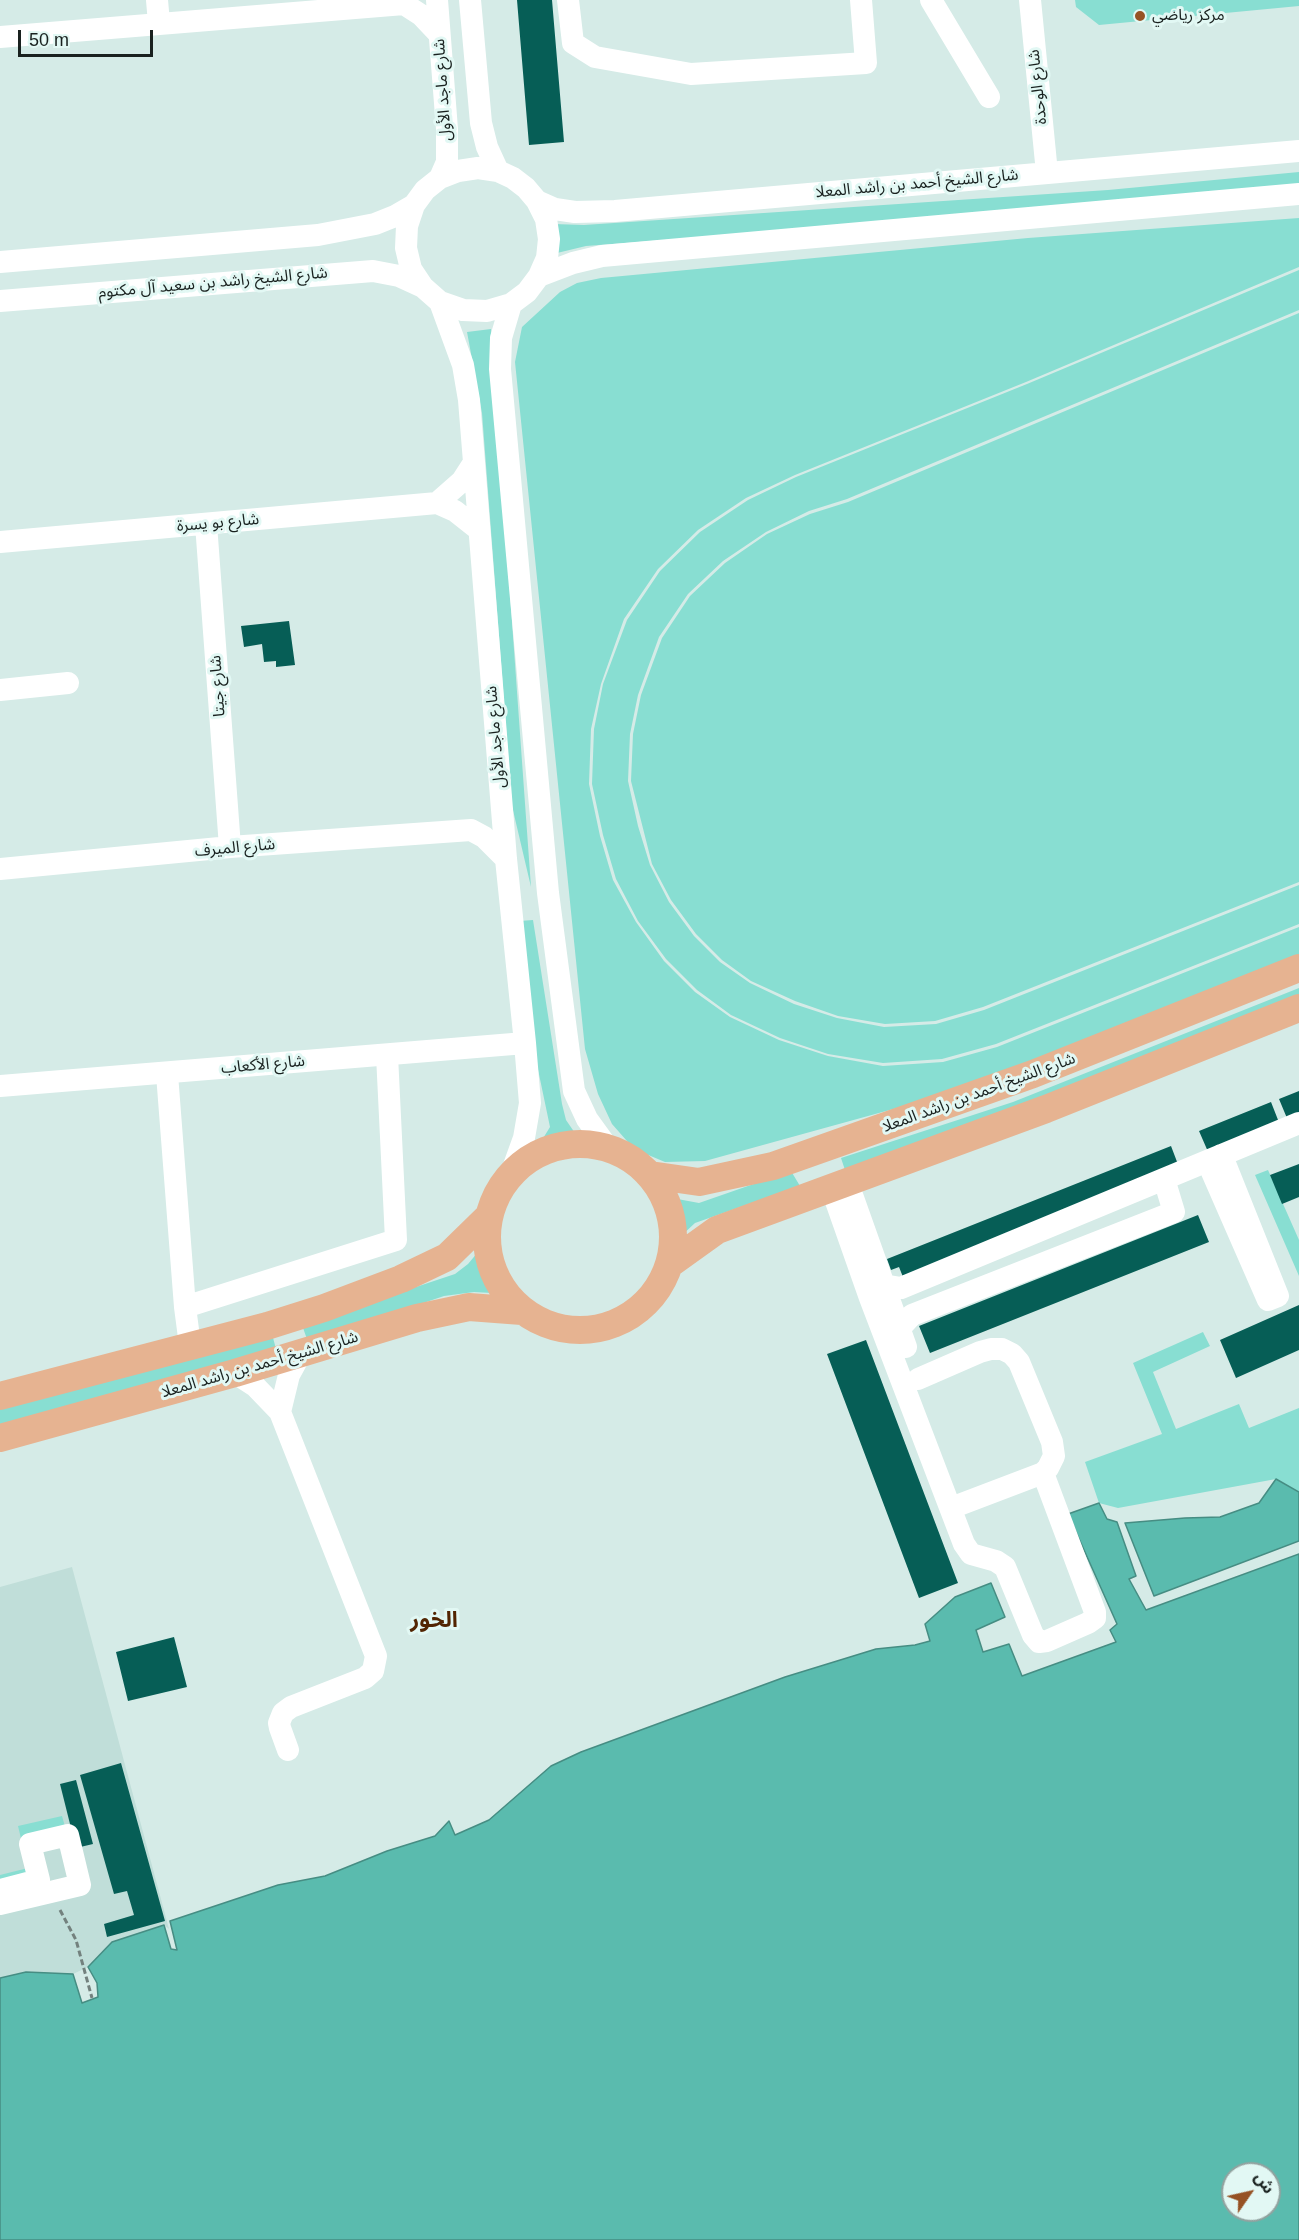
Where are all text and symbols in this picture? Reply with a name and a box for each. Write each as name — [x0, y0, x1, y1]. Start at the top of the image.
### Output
place label: مركز رياضي — [1152, 6, 1225, 26]
marker: مركز رياضي — [1133, 9, 1147, 23]
scale bar — [21, 18, 156, 56]
text: 50 m — [29, 30, 69, 50]
street label: شارع ماجد الأول — [430, 38, 456, 142]
street label: شارع الوحدة — [1025, 48, 1051, 126]
street label: شارع الشيخ أحمد بن راشد المعلا — [815, 166, 1019, 202]
street label: شارع الشيخ راشد بن سعيد آل مكتوم — [98, 263, 328, 303]
street label: شارع بو يسرة — [176, 510, 260, 536]
street label: شارع جيتا — [206, 655, 230, 717]
street label: شارع ماجد الأول — [482, 685, 510, 789]
street label: شارع الميرف — [194, 835, 276, 861]
street label: شارع الشيخ أحمد بن راشد المعلا — [880, 1049, 1078, 1137]
street label: شارع الأكعاب — [220, 1052, 306, 1078]
street label: شارع الشيخ أحمد بن راشد المعلا — [159, 1328, 361, 1402]
district label: الخور — [410, 1608, 458, 1634]
north arrow — [1221, 2162, 1281, 2222]
text: ش — [1251, 2169, 1278, 2197]

